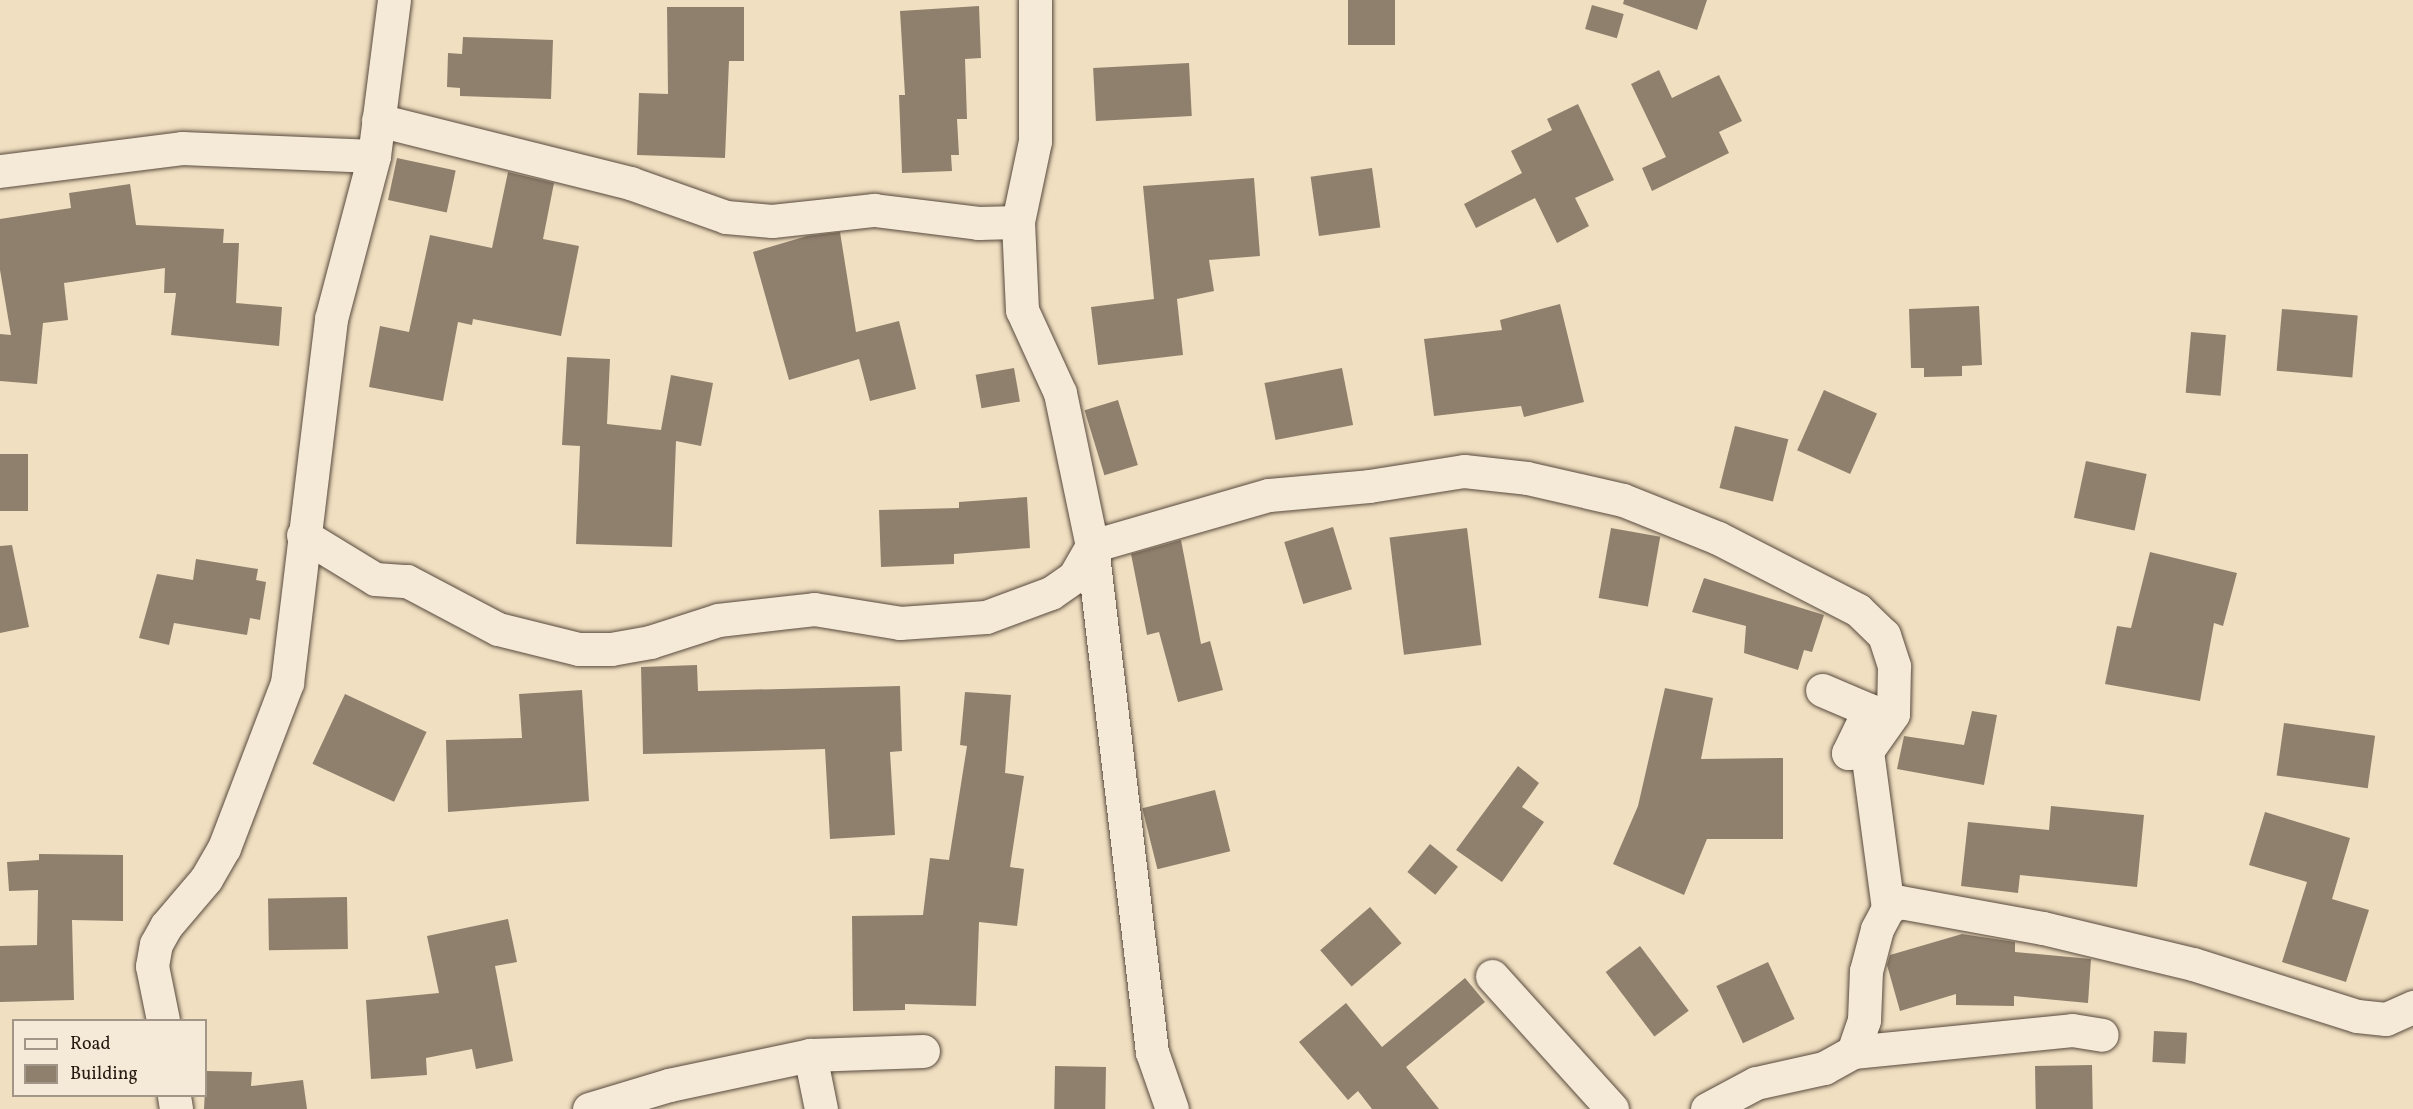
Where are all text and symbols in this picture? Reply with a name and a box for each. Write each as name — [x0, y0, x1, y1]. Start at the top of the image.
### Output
legend — [12, 1019, 207, 1097]
text: Road — [70, 1032, 111, 1057]
text: Building — [70, 1062, 138, 1087]

